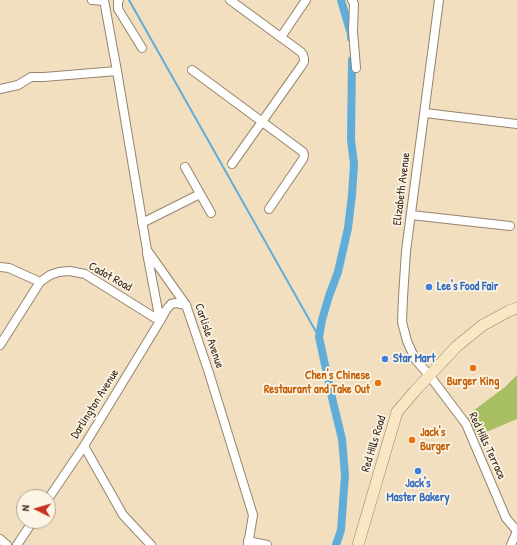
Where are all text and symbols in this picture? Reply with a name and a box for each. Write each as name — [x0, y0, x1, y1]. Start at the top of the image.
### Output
street label: Elizabeth Avenue — [390, 152, 414, 226]
street label: Cadot Road — [86, 259, 134, 295]
place label: Lee's Food Fair — [437, 280, 498, 294]
marker: Lee's Food Fair — [424, 282, 434, 292]
street label: Carlisle Avenue — [191, 302, 227, 370]
place label: Star Mart — [393, 352, 435, 366]
marker: Star Mart — [380, 354, 390, 364]
marker: Burger King — [468, 363, 478, 373]
street label: Darlington Avenue — [68, 367, 122, 441]
place label: Chen's Chinese Restaurant and Take Out — [264, 369, 370, 397]
place label: Burger King — [447, 375, 499, 389]
marker: Chen's Chinese Restaurant and Take Out — [373, 378, 383, 388]
street label: Red Hills Terrace — [465, 410, 509, 482]
street label: Red Hills Road — [359, 414, 389, 474]
place label: Jack's Burger — [420, 426, 450, 454]
marker: Jack's Burger — [407, 435, 417, 445]
marker: Jack's Master Bakery — [413, 466, 423, 476]
place label: Jack's Master Bakery — [387, 477, 449, 505]
north arrow — [16, 489, 56, 529]
text: N — [18, 505, 32, 512]

